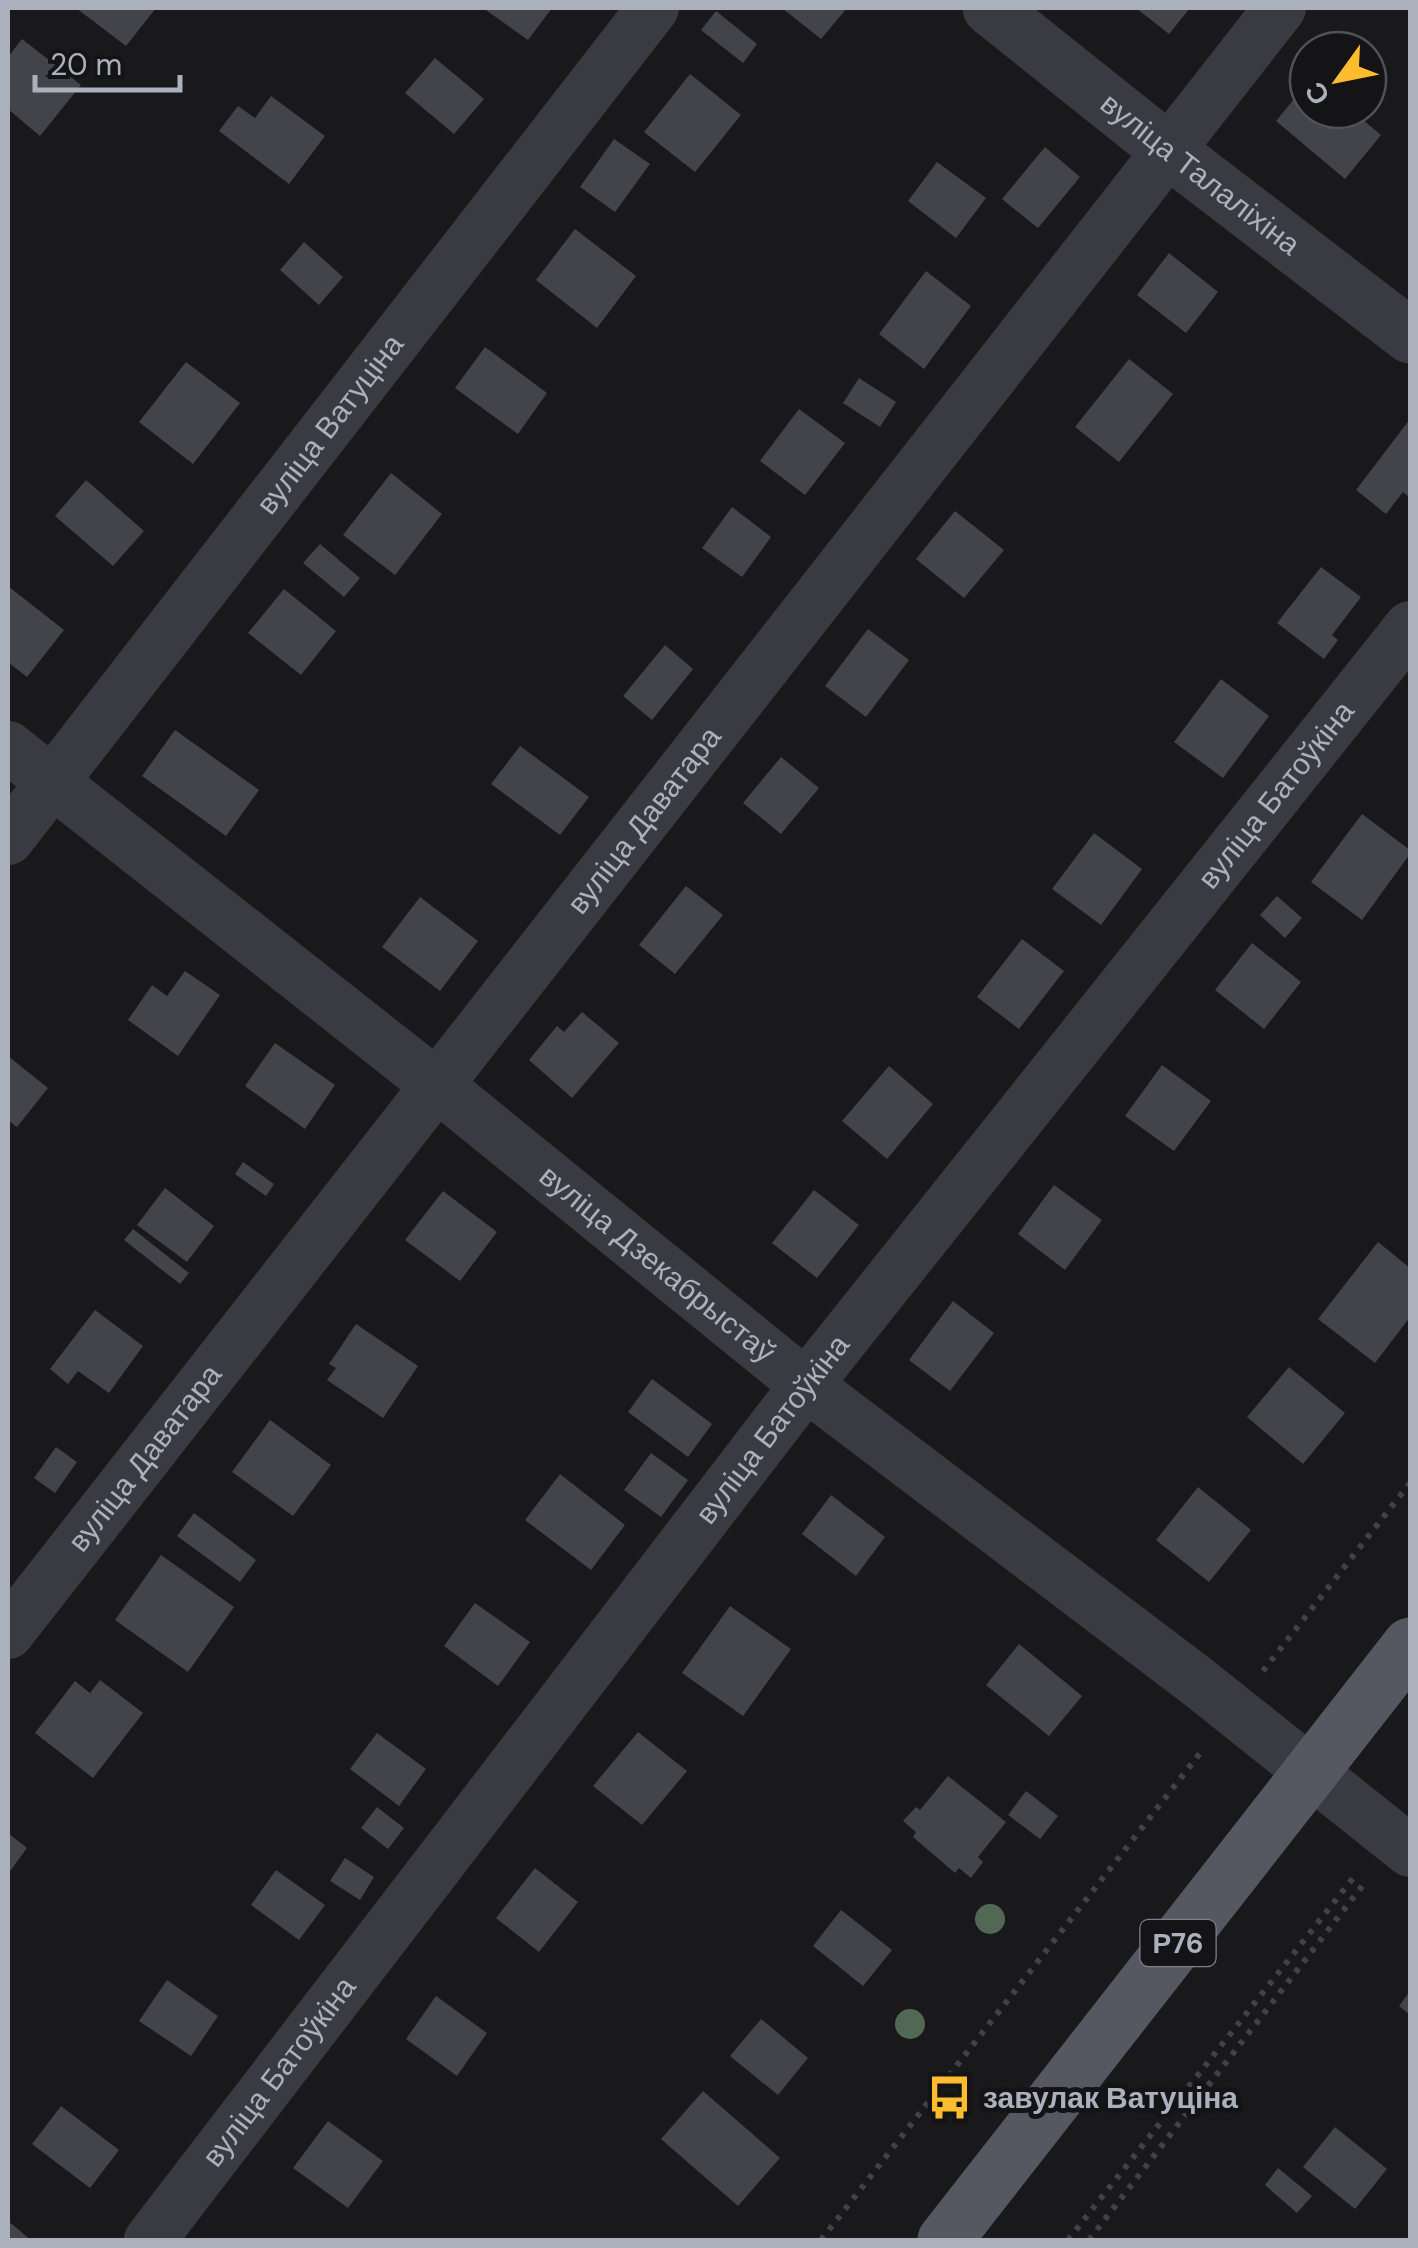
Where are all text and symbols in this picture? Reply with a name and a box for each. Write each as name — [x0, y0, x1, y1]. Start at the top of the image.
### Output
scale bar — [35, 30, 180, 92]
north arrow — [1288, 30, 1388, 130]
text: 20 m — [50, 45, 122, 84]
text: С — [1296, 75, 1338, 112]
street label: вуліца Талаліхіна — [1093, 84, 1309, 264]
street label: вуліца Ватуціна — [247, 326, 412, 522]
street label: вуліца Батоўкіна — [1189, 693, 1363, 897]
street label: вуліца Даватара — [558, 718, 729, 922]
street label: вуліца Дзекабрыстаў — [531, 1156, 784, 1371]
street label: вуліца Батоўкіна — [686, 1326, 858, 1532]
street label: вуліца Даватара — [59, 1356, 230, 1560]
road number: Р76 — [1140, 1920, 1216, 1966]
street label: вуліца Батоўкіна — [193, 1968, 364, 2174]
bus stop icon: завулак Ватуціна — [926, 2074, 974, 2122]
place label: завулак Ватуціна — [983, 2078, 1238, 2117]

